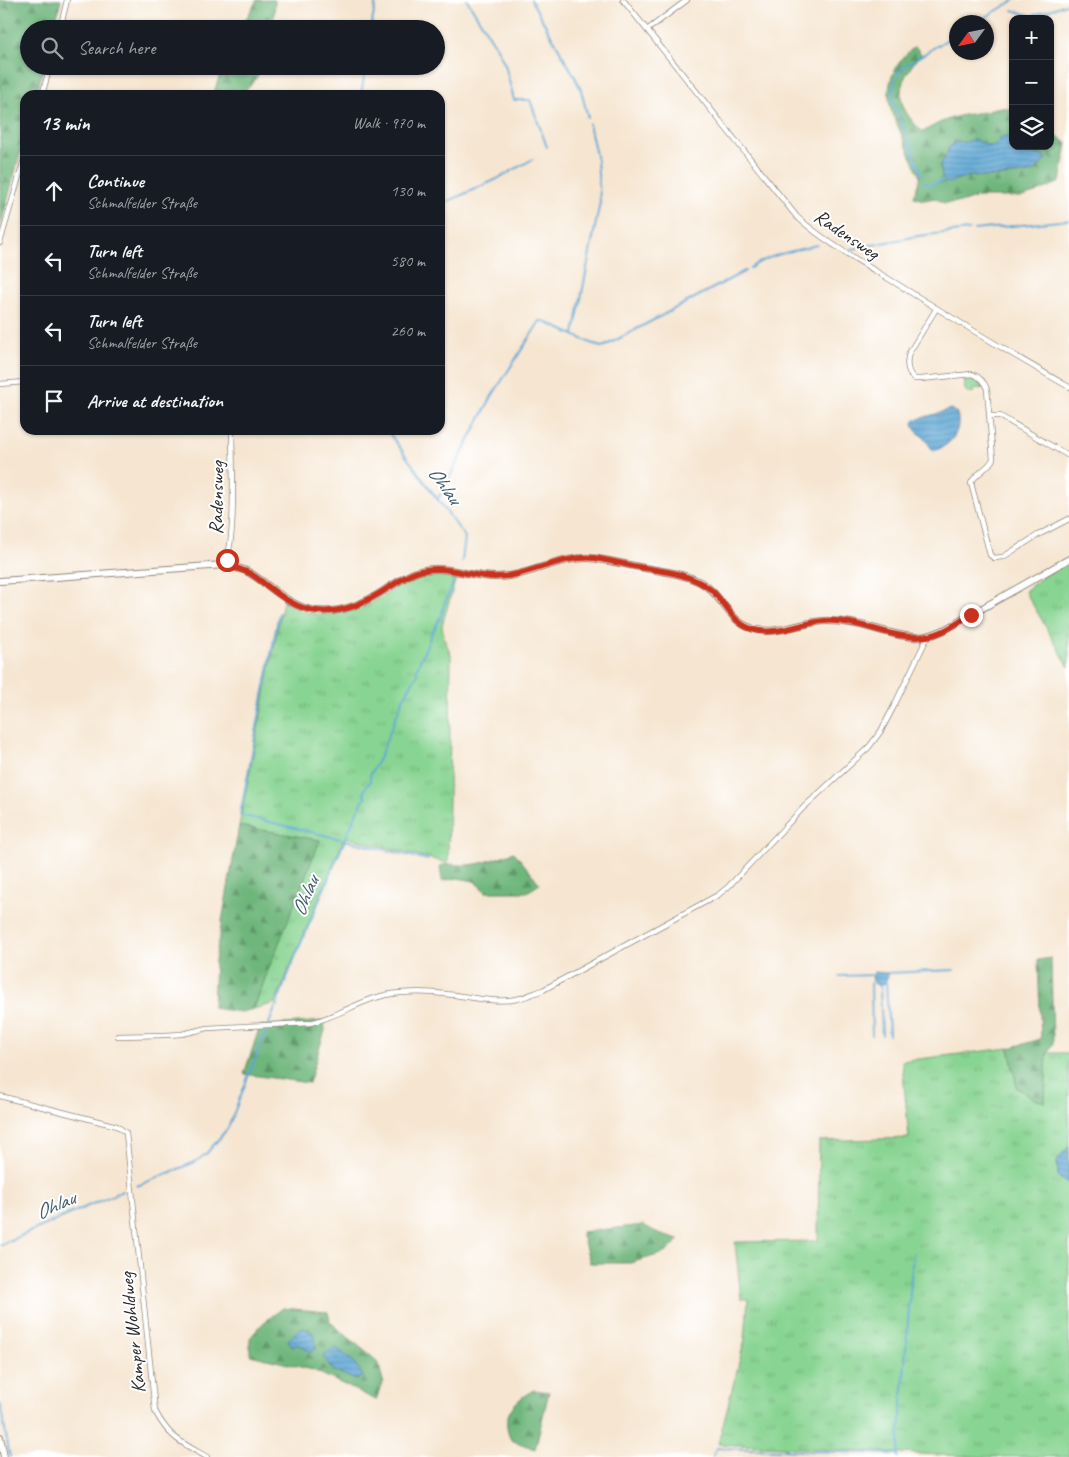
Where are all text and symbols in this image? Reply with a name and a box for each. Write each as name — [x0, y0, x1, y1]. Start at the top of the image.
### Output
north arrow — [949, 15, 994, 60]
map controls — [1009, 15, 1054, 150]
button: + — [1009, 15, 1054, 60]
search box — [20, 20, 445, 75]
icon: search — [38, 34, 66, 62]
text: Search here — [78, 36, 155, 60]
button: − — [1009, 60, 1054, 105]
button: layers — [1009, 105, 1054, 150]
text: 13 min — [40, 110, 90, 136]
text: Walk · 970 m — [353, 113, 425, 133]
text: Continue — [87, 169, 144, 193]
icon: ahead — [40, 177, 68, 205]
text: 130 m — [391, 181, 425, 201]
text: Schmalfelder Straße — [87, 193, 197, 213]
street label: Radensweg — [809, 204, 886, 266]
text: Turn left — [87, 239, 142, 263]
icon: left — [40, 247, 68, 275]
text: 580 m — [391, 251, 425, 271]
text: Schmalfelder Straße — [87, 263, 197, 283]
text: Turn left — [87, 309, 142, 333]
icon: left — [40, 317, 68, 345]
text: 260 m — [391, 321, 425, 341]
text: Schmalfelder Straße — [87, 333, 197, 353]
icon: arrive — [40, 387, 68, 415]
text: Arrive at destination — [87, 389, 223, 413]
street label: Radensweg — [203, 459, 230, 535]
water label: Ohlau — [422, 461, 469, 512]
route start — [216, 549, 239, 572]
route end — [960, 604, 983, 627]
water label: Ohlau — [285, 869, 326, 920]
water label: Ohlau — [31, 1184, 82, 1225]
street label: Kamper Wohldweg — [114, 1270, 151, 1394]

